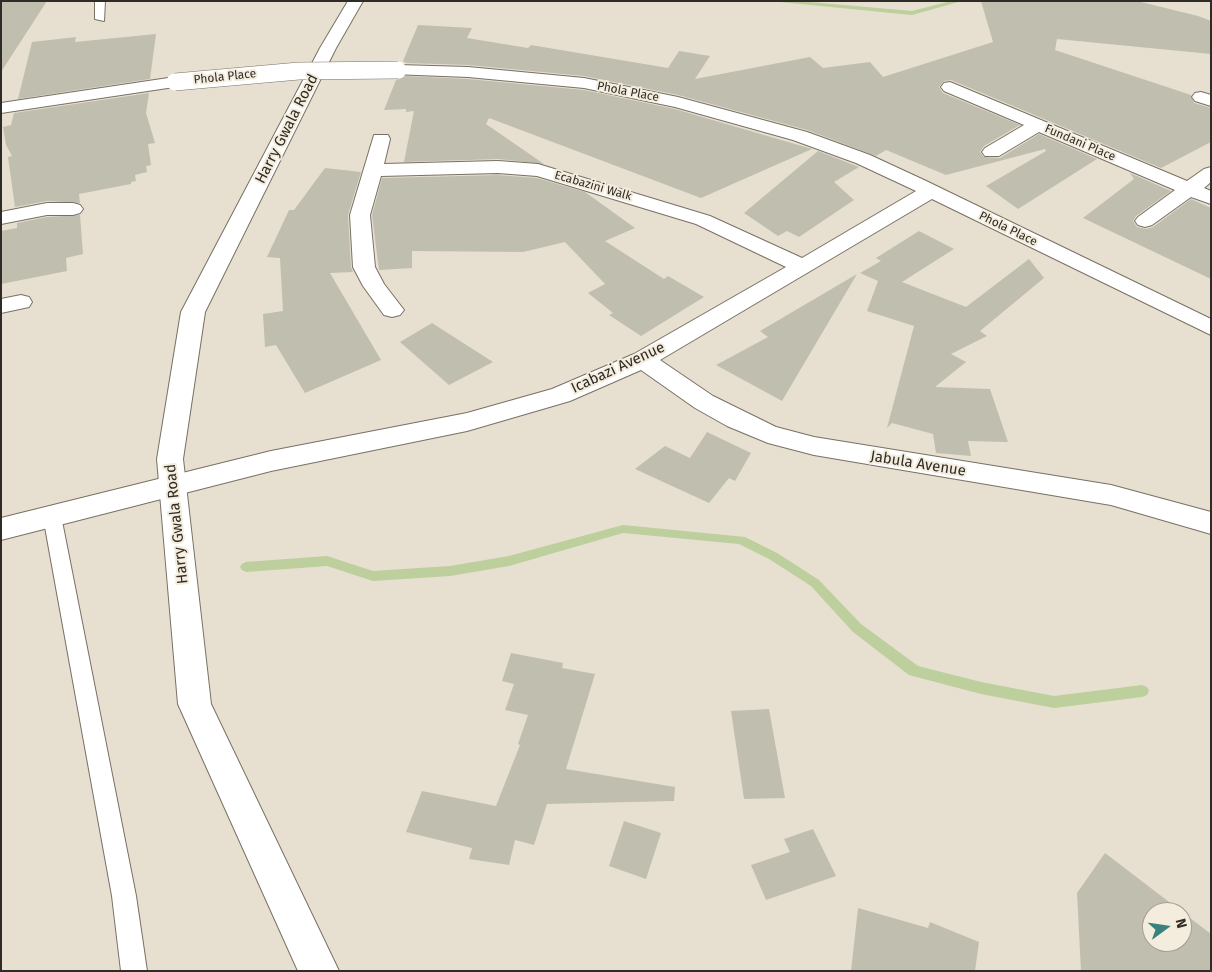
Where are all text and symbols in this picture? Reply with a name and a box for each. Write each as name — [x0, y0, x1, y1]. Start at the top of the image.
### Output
street label: Phola Place — [193, 67, 257, 87]
street label: Harry Gwala Road — [252, 71, 322, 187]
street label: Phola Place — [596, 79, 660, 105]
street label: Fundani Place — [1042, 122, 1118, 164]
street label: Ecabazini Walk — [553, 168, 633, 204]
street label: Phola Place — [977, 209, 1039, 249]
street label: Icabazi Avenue — [568, 338, 668, 398]
street label: Jabula Avenue — [869, 448, 967, 480]
street label: Harry Gwala Road — [162, 463, 192, 585]
north arrow — [1142, 902, 1192, 952]
text: N — [1172, 917, 1190, 930]

